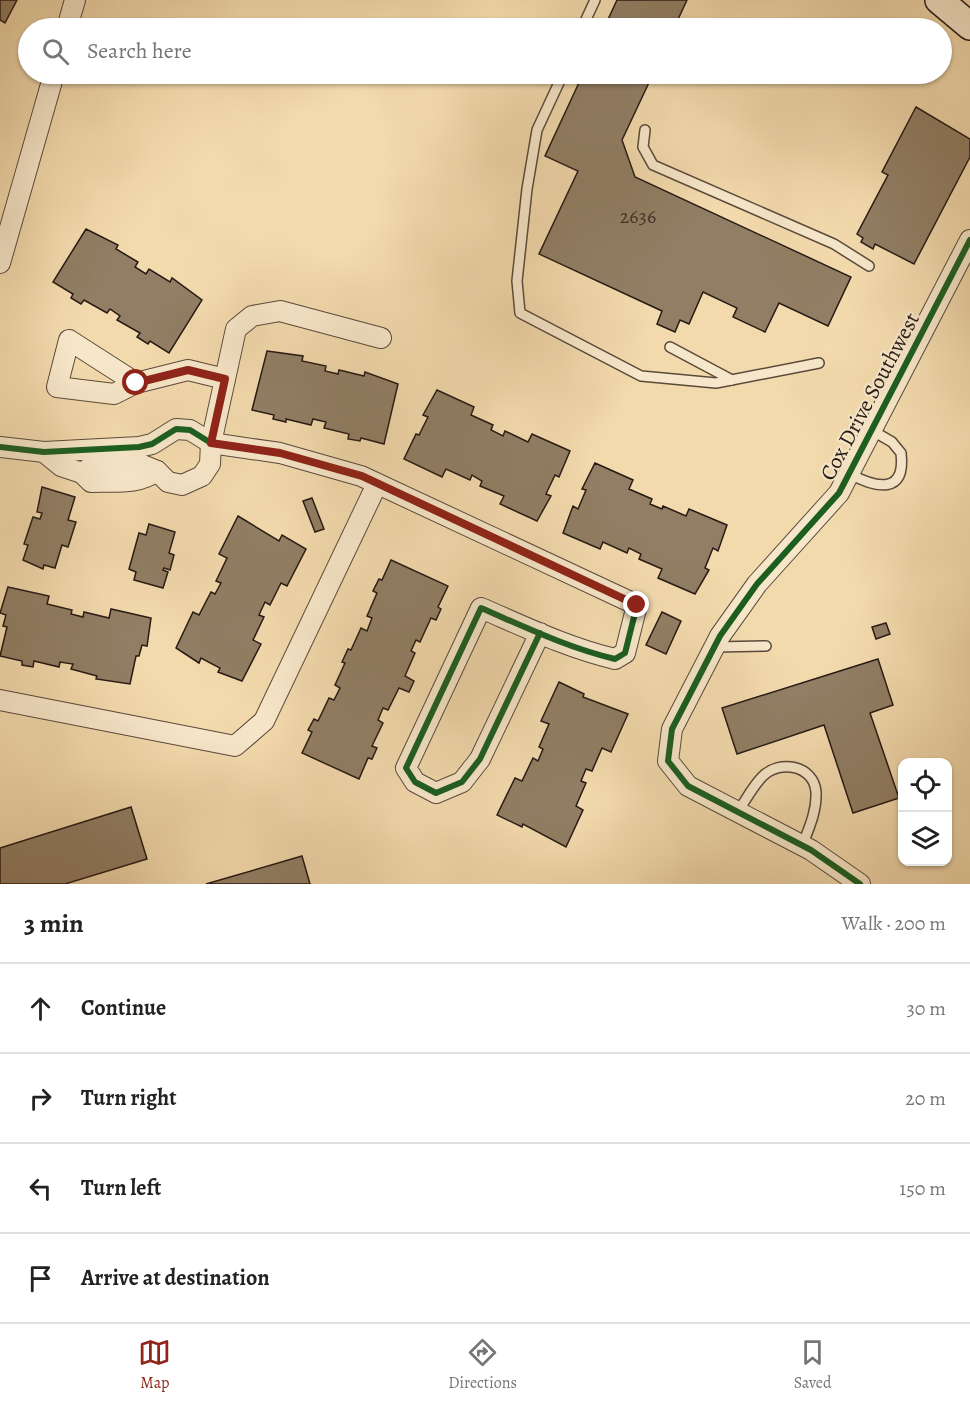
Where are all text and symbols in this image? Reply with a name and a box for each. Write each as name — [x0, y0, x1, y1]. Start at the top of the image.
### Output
search box — [18, 18, 952, 84]
icon: search — [39, 35, 72, 68]
text: Search here — [87, 36, 192, 66]
house number: 2636 — [620, 203, 656, 230]
street label: Cox Drive Southwest — [813, 307, 927, 486]
route start — [122, 369, 148, 395]
route end — [623, 591, 649, 617]
map controls — [898, 758, 952, 866]
button: locate — [898, 758, 952, 812]
button: layers — [898, 812, 952, 866]
text: 3 min — [24, 906, 84, 941]
text: Walk · 200 m — [842, 910, 946, 937]
icon: ahead — [24, 992, 57, 1025]
text: Continue — [81, 993, 166, 1023]
text: 30 m — [906, 995, 946, 1022]
icon: right — [24, 1082, 57, 1115]
text: Turn right — [81, 1083, 177, 1113]
text: 20 m — [905, 1085, 946, 1112]
icon: left — [24, 1172, 57, 1205]
text: Turn left — [81, 1173, 161, 1203]
text: 150 m — [899, 1175, 946, 1202]
icon: arrive — [24, 1262, 57, 1295]
text: Arrive at destination — [81, 1263, 270, 1293]
tab: Map — [138, 1336, 171, 1394]
tab: Directions — [448, 1336, 517, 1394]
tab: Saved — [794, 1336, 832, 1394]

